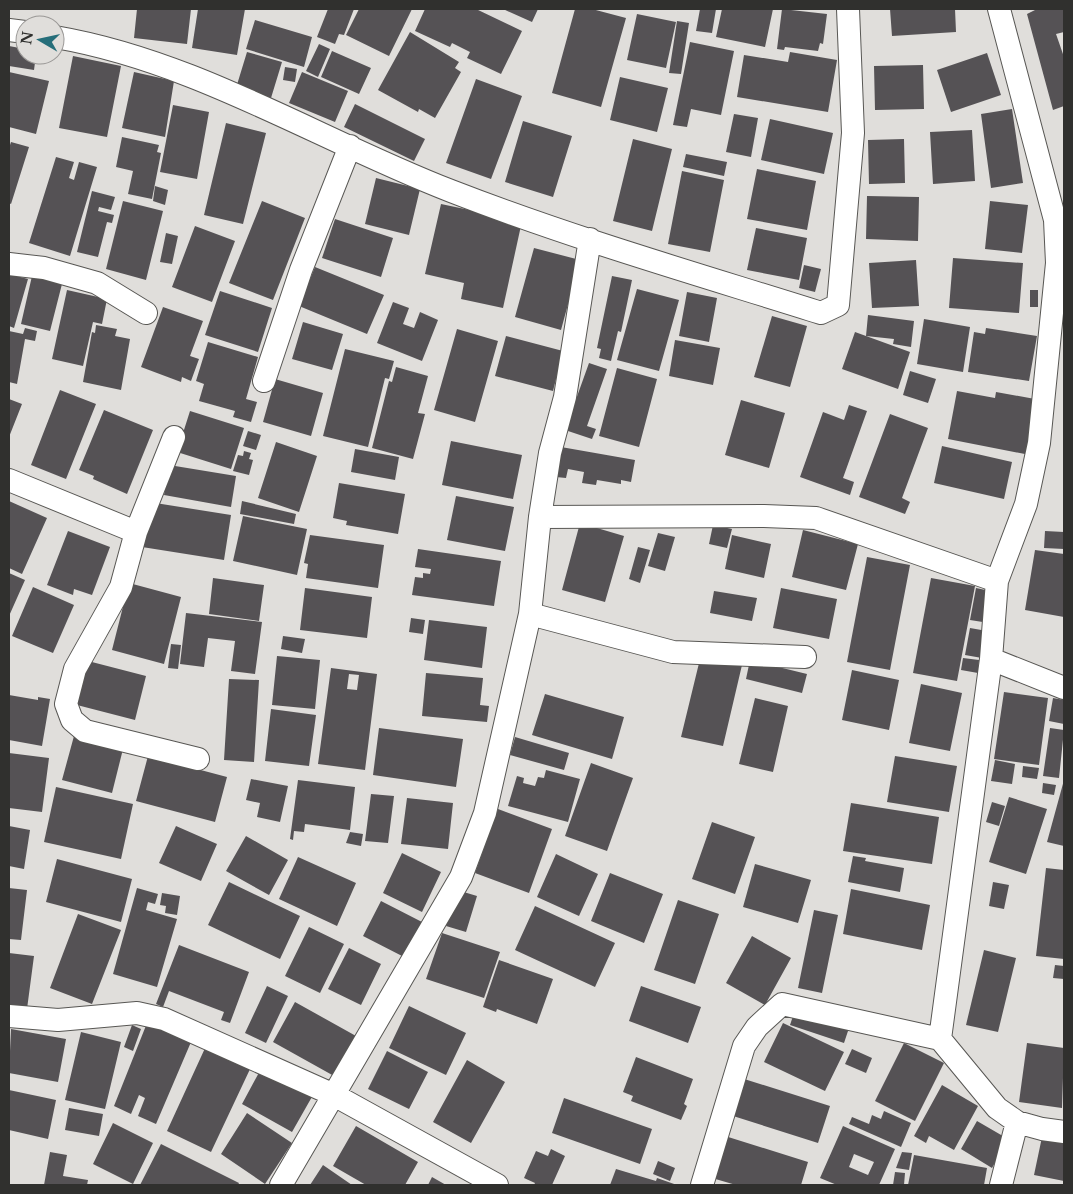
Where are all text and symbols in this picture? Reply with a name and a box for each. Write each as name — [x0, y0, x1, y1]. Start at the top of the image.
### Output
north arrow — [15, 15, 65, 65]
text: N — [17, 30, 37, 46]

